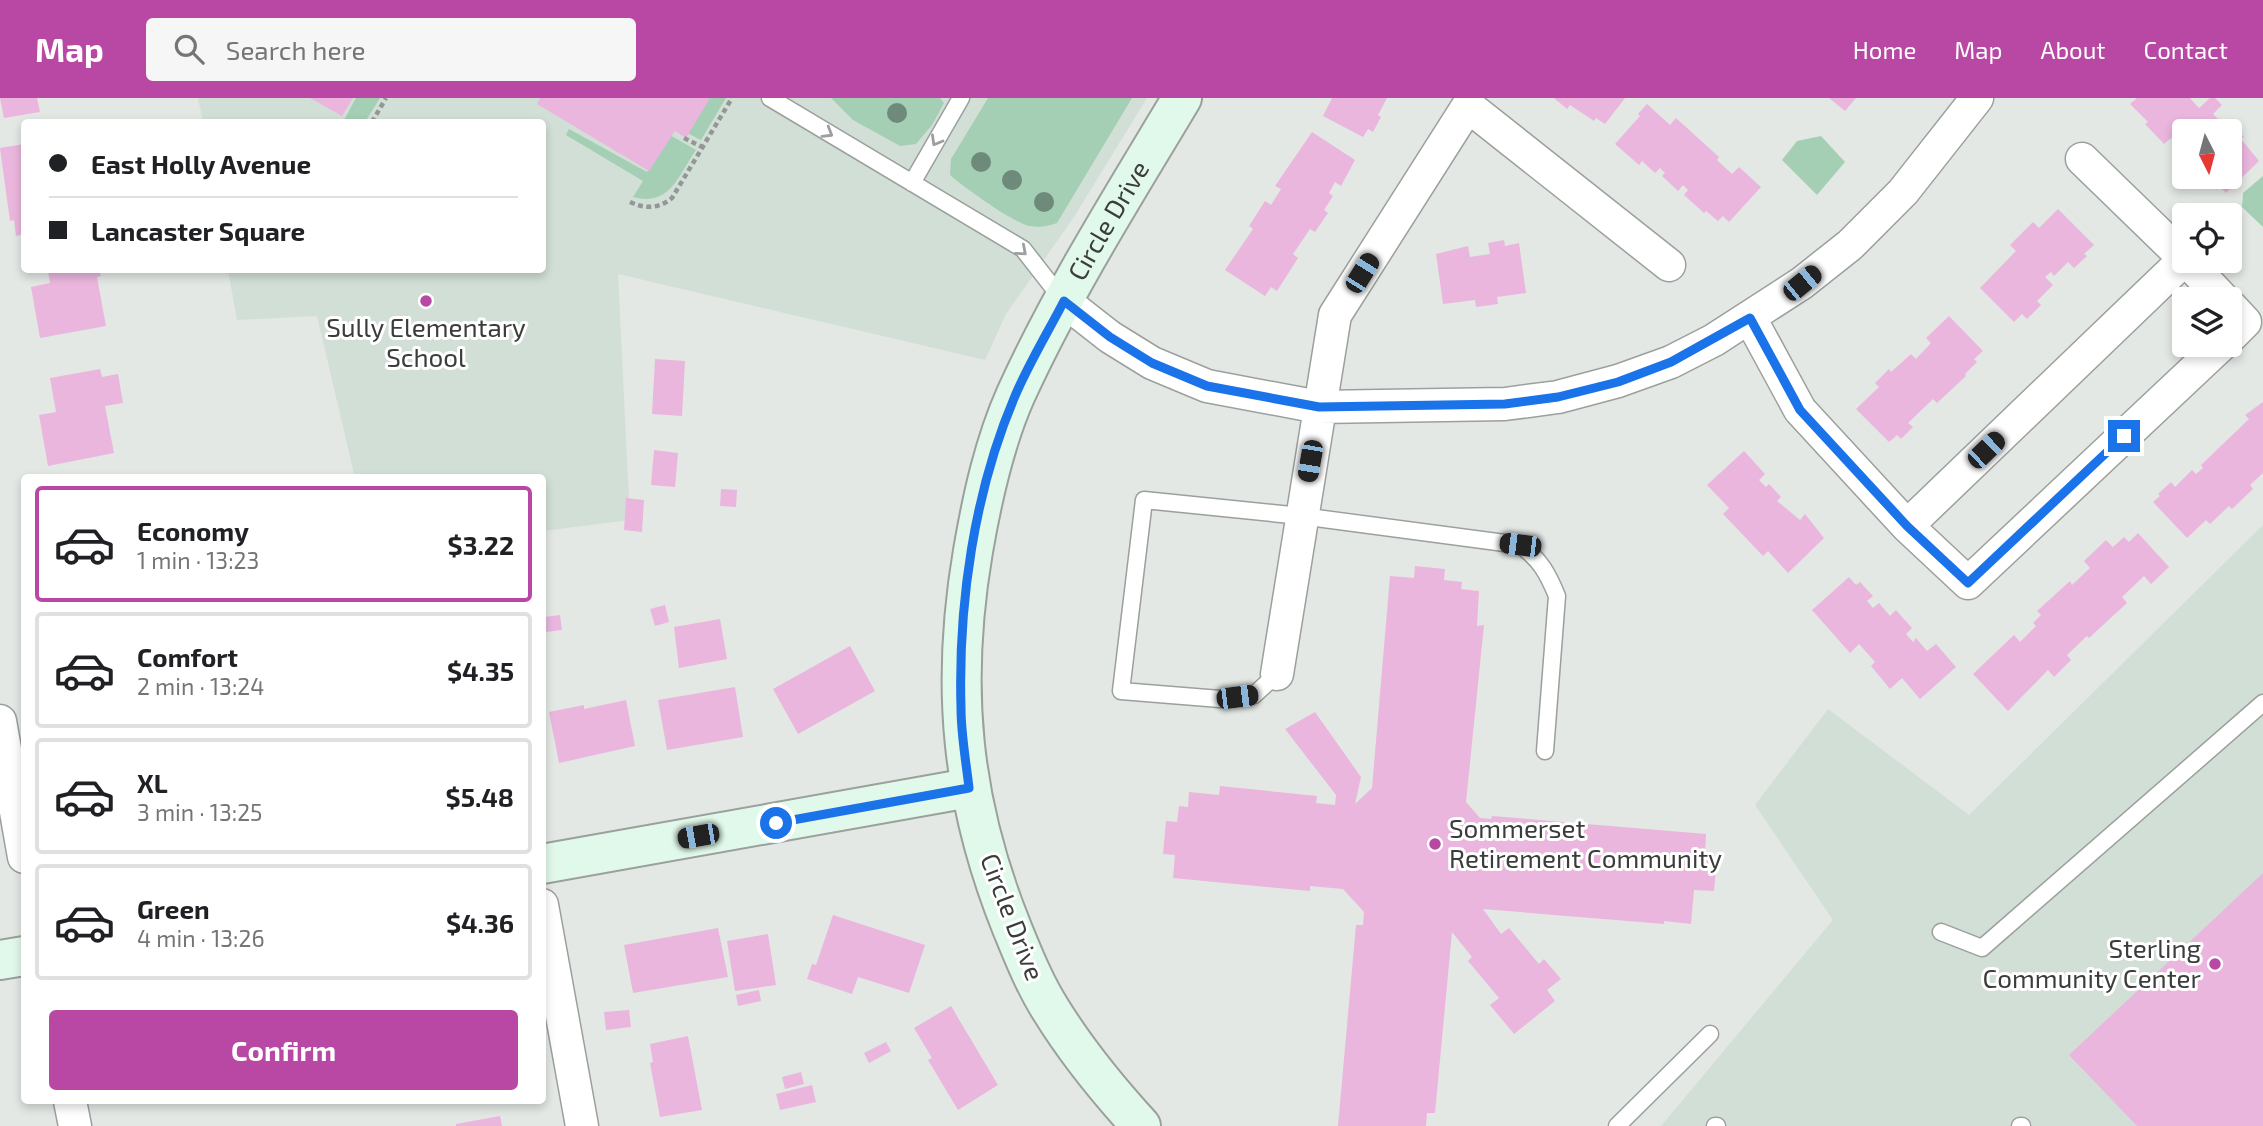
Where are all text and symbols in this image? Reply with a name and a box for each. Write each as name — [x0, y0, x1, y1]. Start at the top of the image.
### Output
search box — [146, 18, 636, 81]
text: Map — [35, 29, 104, 69]
icon: search — [170, 30, 208, 68]
text: Search here — [226, 34, 365, 65]
text: Home — [1853, 35, 1916, 64]
text: Map — [1954, 35, 2002, 64]
text: About — [2040, 35, 2106, 64]
text: Contact — [2144, 35, 2228, 64]
north arrow — [2172, 119, 2242, 189]
map controls — [2172, 119, 2242, 357]
one-way arrow — [821, 125, 834, 138]
one-way arrow — [932, 133, 945, 146]
text: East Holly Avenue — [91, 148, 311, 179]
street label: Circle Drive — [1060, 155, 1155, 285]
button: locate — [2172, 203, 2242, 273]
text: Lancaster Square — [91, 215, 305, 246]
one-way arrow — [1014, 243, 1027, 255]
car — [1342, 250, 1383, 296]
car — [1780, 262, 1825, 304]
button: layers — [2172, 287, 2242, 357]
marker: Sully Elementary School — [418, 293, 434, 309]
place label: Sully Elementary School — [326, 311, 526, 372]
route end — [2108, 420, 2140, 452]
car — [1964, 428, 2009, 472]
car — [1297, 438, 1324, 484]
icon: car — [53, 513, 116, 576]
text: Economy — [137, 515, 249, 546]
text: $3.22 — [448, 529, 514, 560]
car — [1498, 532, 1543, 558]
text: 1 min · 13:23 — [137, 546, 259, 574]
icon: car — [53, 639, 116, 702]
text: Comfort — [137, 641, 238, 672]
text: $4.35 — [447, 655, 514, 686]
text: 2 min · 13:24 — [137, 672, 264, 700]
car — [1215, 684, 1260, 710]
icon: car — [53, 765, 116, 828]
text: XL — [137, 767, 168, 798]
text: $5.48 — [446, 781, 514, 812]
text: 3 min · 13:25 — [137, 798, 262, 826]
route start — [760, 807, 792, 839]
place label: Sommerset Retirement Community — [1449, 812, 1722, 873]
car — [676, 822, 721, 850]
marker: Sommerset Retirement Community — [1427, 836, 1443, 852]
street label: Circle Drive — [975, 849, 1052, 984]
icon: car — [53, 891, 116, 954]
text: Green — [137, 893, 210, 924]
text: $4.36 — [446, 907, 514, 938]
text: 4 min · 13:26 — [137, 924, 265, 952]
place label: Sterling Community Center — [1982, 932, 2201, 993]
marker: Sterling Community Center — [2207, 956, 2223, 972]
button: Confirm — [49, 1010, 518, 1090]

